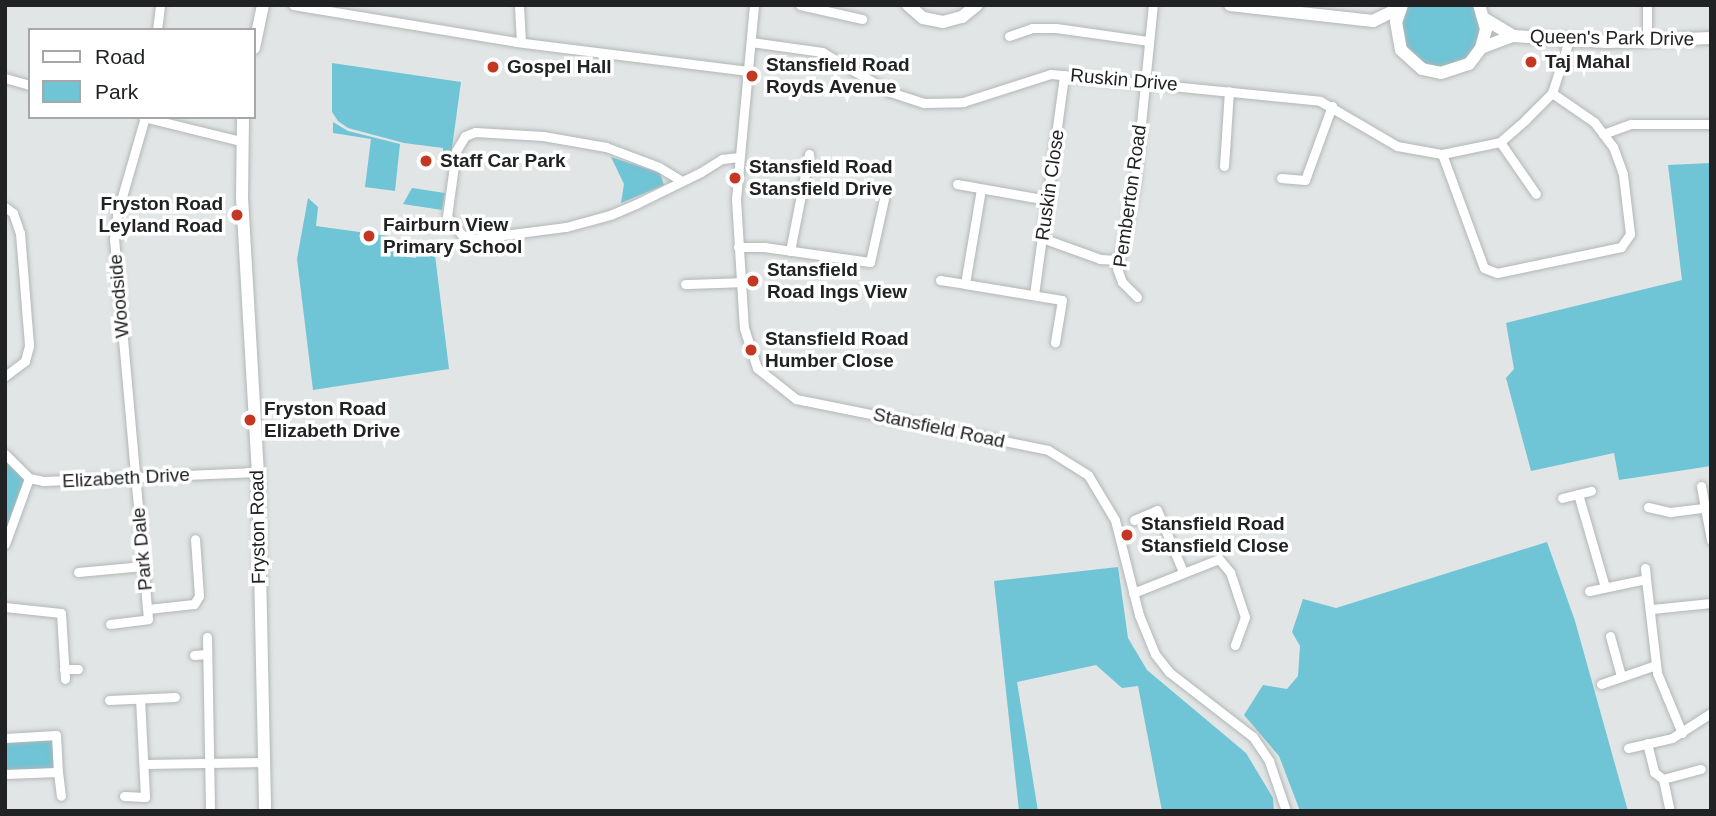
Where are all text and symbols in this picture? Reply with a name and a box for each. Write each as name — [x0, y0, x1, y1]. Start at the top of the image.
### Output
street label: Queen's Park Drive — [1530, 25, 1694, 51]
legend — [28, 28, 256, 119]
text: Road — [95, 45, 145, 68]
place label: Taj Mahal — [1545, 51, 1630, 73]
place label: Stansfield Road Royds Avenue — [766, 54, 910, 98]
marker: Taj Mahal — [1523, 54, 1539, 70]
place label: Gospel Hall — [507, 56, 612, 78]
marker: Gospel Hall — [485, 59, 501, 75]
street label: Ruskin Drive — [1069, 64, 1179, 96]
marker: Stansfield Road Royds Avenue — [744, 68, 760, 84]
text: Park — [95, 80, 138, 103]
street label: Pemberton Road — [1109, 123, 1151, 269]
street label: Ruskin Close — [1031, 128, 1069, 242]
place label: Staff Car Park — [440, 150, 566, 172]
marker: Staff Car Park — [418, 153, 434, 169]
place label: Stansfield Road Stansfield Drive — [749, 156, 893, 200]
marker: Stansfield Road Stansfield Drive — [727, 170, 743, 186]
place label: Fryston Road Leyland Road — [98, 193, 223, 237]
marker: Fryston Road Leyland Road — [229, 207, 245, 223]
place label: Fairburn View Primary School — [383, 214, 522, 258]
marker: Fairburn View Primary School — [361, 228, 377, 244]
street label: Woodside — [104, 253, 134, 339]
place label: Stansfield Road Ings View — [767, 259, 907, 303]
marker: Stansfield Road Ings View — [745, 273, 761, 289]
place label: Stansfield Road Humber Close — [765, 328, 909, 372]
marker: Stansfield Road Humber Close — [743, 342, 759, 358]
place label: Fryston Road Elizabeth Drive — [264, 398, 400, 442]
street label: Stansfield Road — [871, 403, 1007, 453]
marker: Fryston Road Elizabeth Drive — [242, 412, 258, 428]
street label: Elizabeth Drive — [62, 463, 190, 493]
street label: Fryston Road — [246, 470, 270, 584]
street label: Park Dale — [127, 506, 157, 592]
place label: Stansfield Road Stansfield Close — [1141, 513, 1289, 557]
marker: Stansfield Road Stansfield Close — [1119, 527, 1135, 543]

